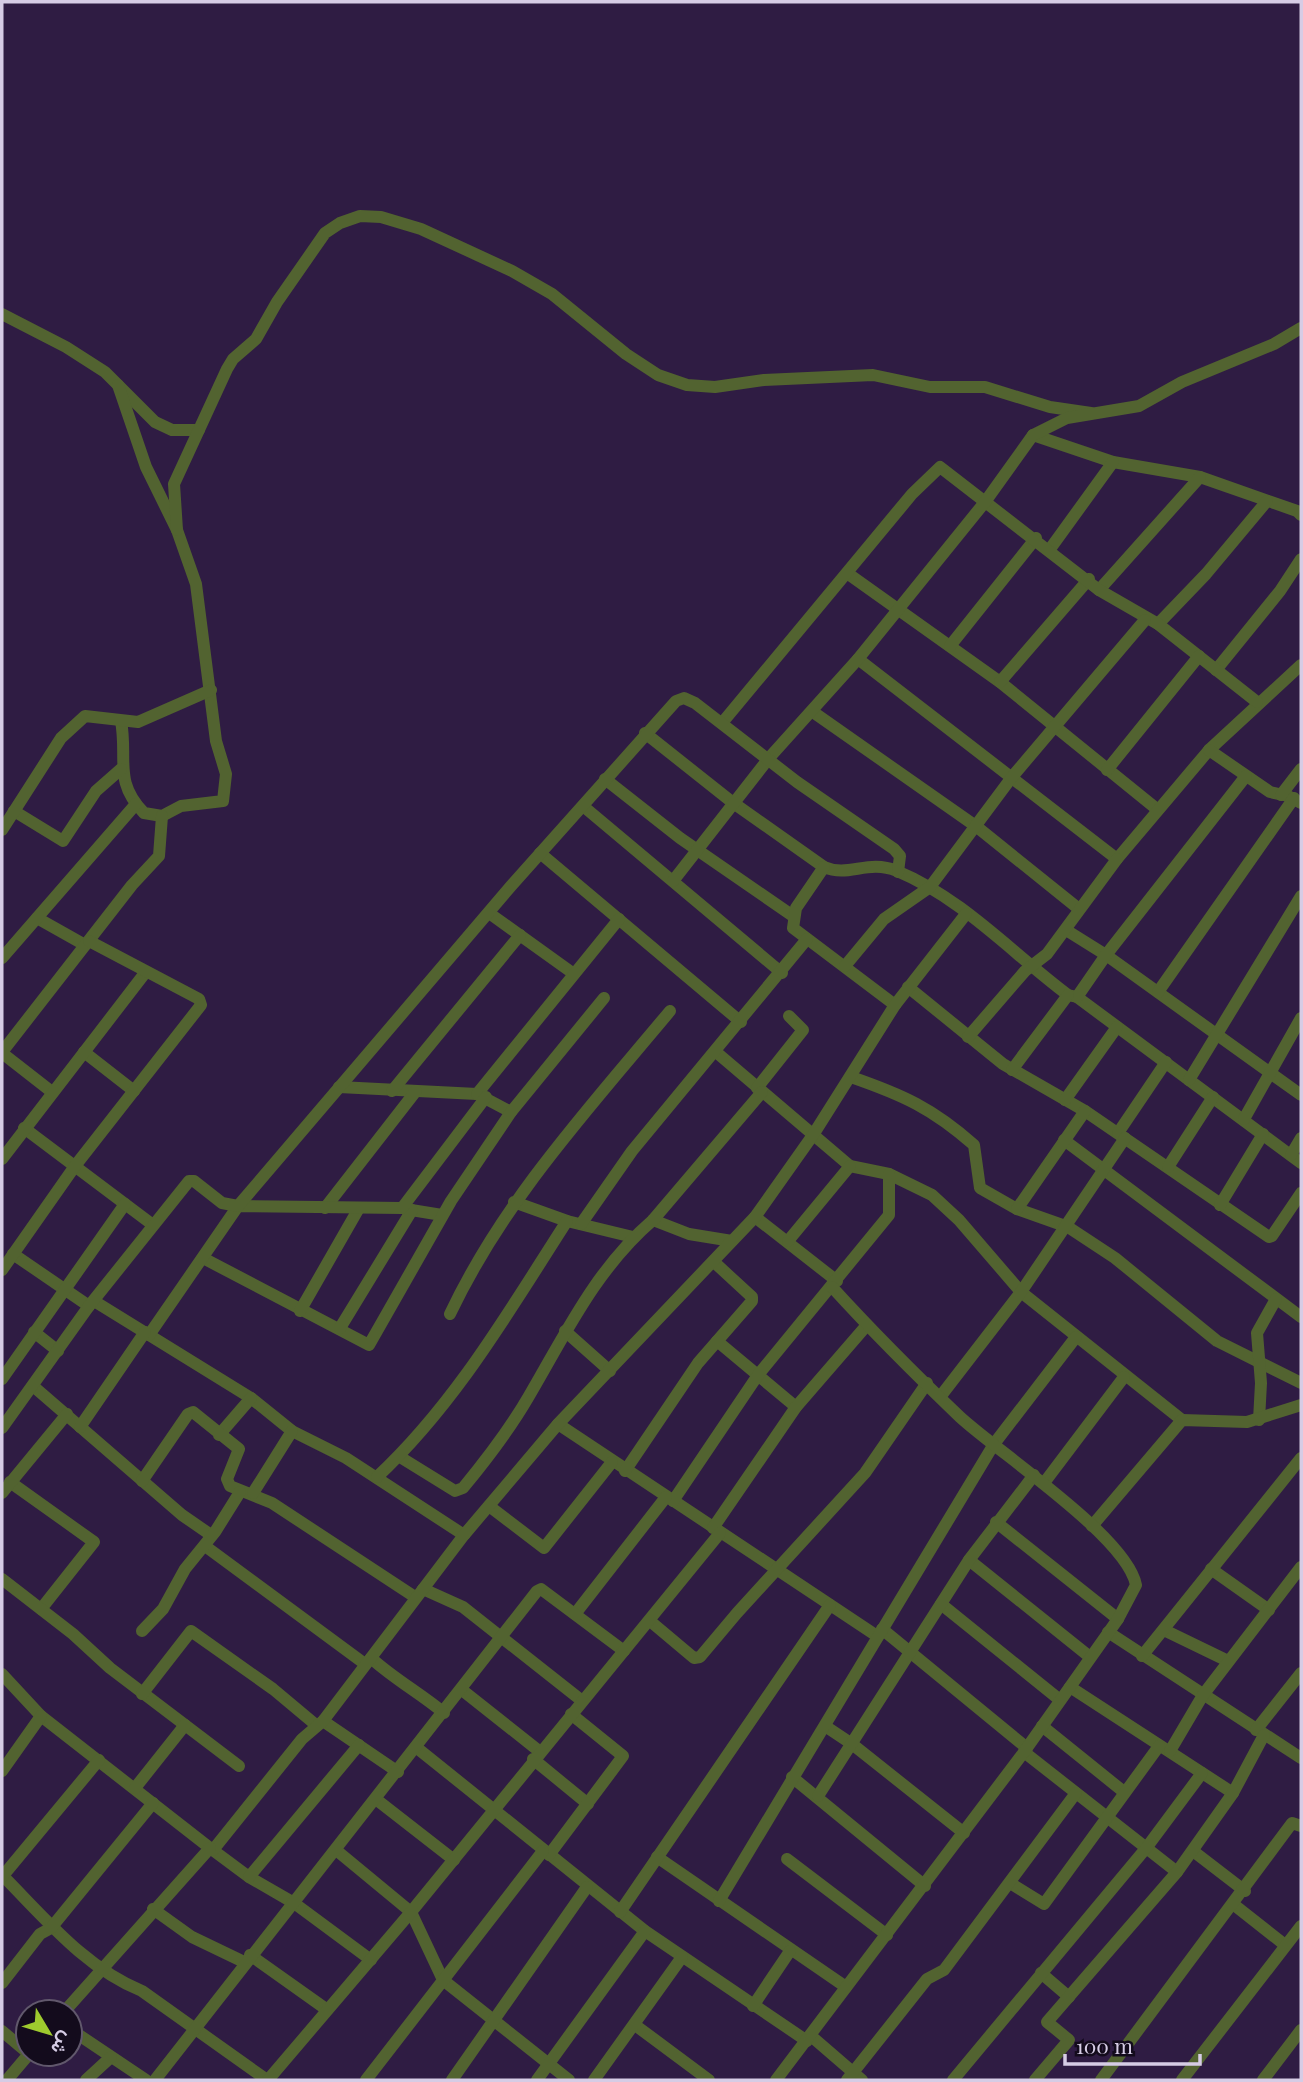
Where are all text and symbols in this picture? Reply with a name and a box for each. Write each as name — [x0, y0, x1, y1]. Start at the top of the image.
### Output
north arrow — [14, 1998, 84, 2068]
scale bar — [1065, 2022, 1200, 2066]
text: ش — [46, 2027, 80, 2061]
text: 100 m — [1076, 2031, 1133, 2059]

